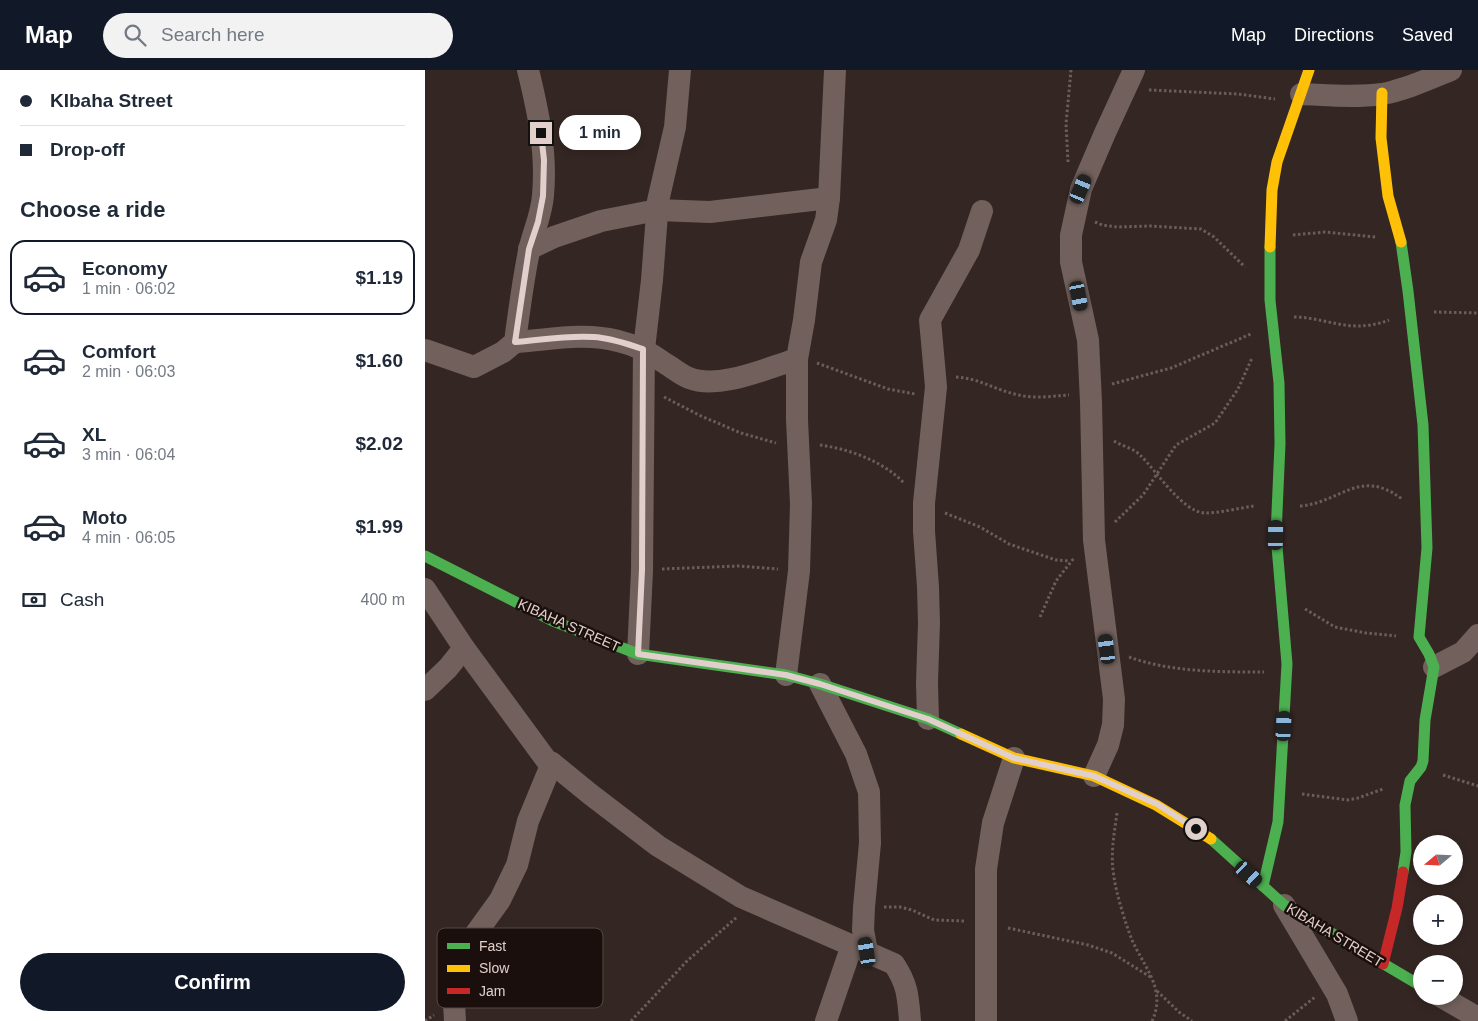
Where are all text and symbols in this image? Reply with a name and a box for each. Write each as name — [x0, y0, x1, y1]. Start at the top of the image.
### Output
search box — [103, 13, 453, 58]
text: Map — [25, 21, 73, 48]
icon: search — [121, 21, 149, 49]
text: Search here — [161, 24, 265, 45]
text: Map — [1231, 25, 1266, 45]
text: Directions — [1294, 25, 1374, 45]
text: Saved — [1402, 25, 1453, 45]
text: KIbaha Street — [50, 90, 172, 111]
callout: 1 min — [559, 116, 641, 150]
route end — [530, 122, 552, 144]
text: 1 min — [579, 124, 621, 141]
text: Drop-off — [50, 139, 125, 160]
car — [1068, 172, 1093, 206]
text: Choose a ride — [20, 197, 165, 222]
icon: car — [22, 255, 67, 300]
text: Economy — [82, 258, 168, 279]
text: $1.19 — [355, 267, 403, 288]
text: 1 min · 06:02 — [82, 280, 175, 297]
car — [1068, 280, 1089, 312]
icon: car — [22, 338, 67, 383]
text: Comfort — [82, 341, 156, 362]
text: $1.60 — [355, 350, 403, 371]
text: 2 min · 06:03 — [82, 363, 175, 380]
icon: car — [22, 421, 67, 466]
text: XL — [82, 424, 106, 445]
text: $2.02 — [355, 433, 403, 454]
text: 3 min · 06:04 — [82, 446, 175, 463]
icon: car — [22, 504, 67, 549]
text: Moto — [82, 507, 127, 528]
text: $1.99 — [355, 516, 403, 537]
car — [1268, 520, 1283, 550]
text: 4 min · 06:05 — [82, 529, 175, 546]
icon: cash — [20, 586, 48, 614]
text: Cash — [60, 589, 104, 610]
text: 400 m — [361, 591, 405, 608]
street label: KIBAHA STREET — [516, 595, 623, 655]
car — [1097, 633, 1116, 665]
car — [1275, 711, 1292, 741]
route start — [1185, 818, 1207, 840]
north arrow — [1413, 835, 1463, 885]
map controls — [1413, 835, 1463, 1005]
car — [1232, 858, 1265, 890]
button: + — [1413, 895, 1463, 945]
street label: KIBAHA STREET — [1284, 900, 1387, 970]
legend — [437, 928, 603, 1008]
car — [857, 936, 876, 968]
text: Fast — [479, 938, 506, 954]
button: Confirm — [20, 953, 405, 1011]
button: − — [1413, 955, 1463, 1005]
text: Slow — [479, 960, 510, 976]
text: Jam — [479, 983, 505, 999]

